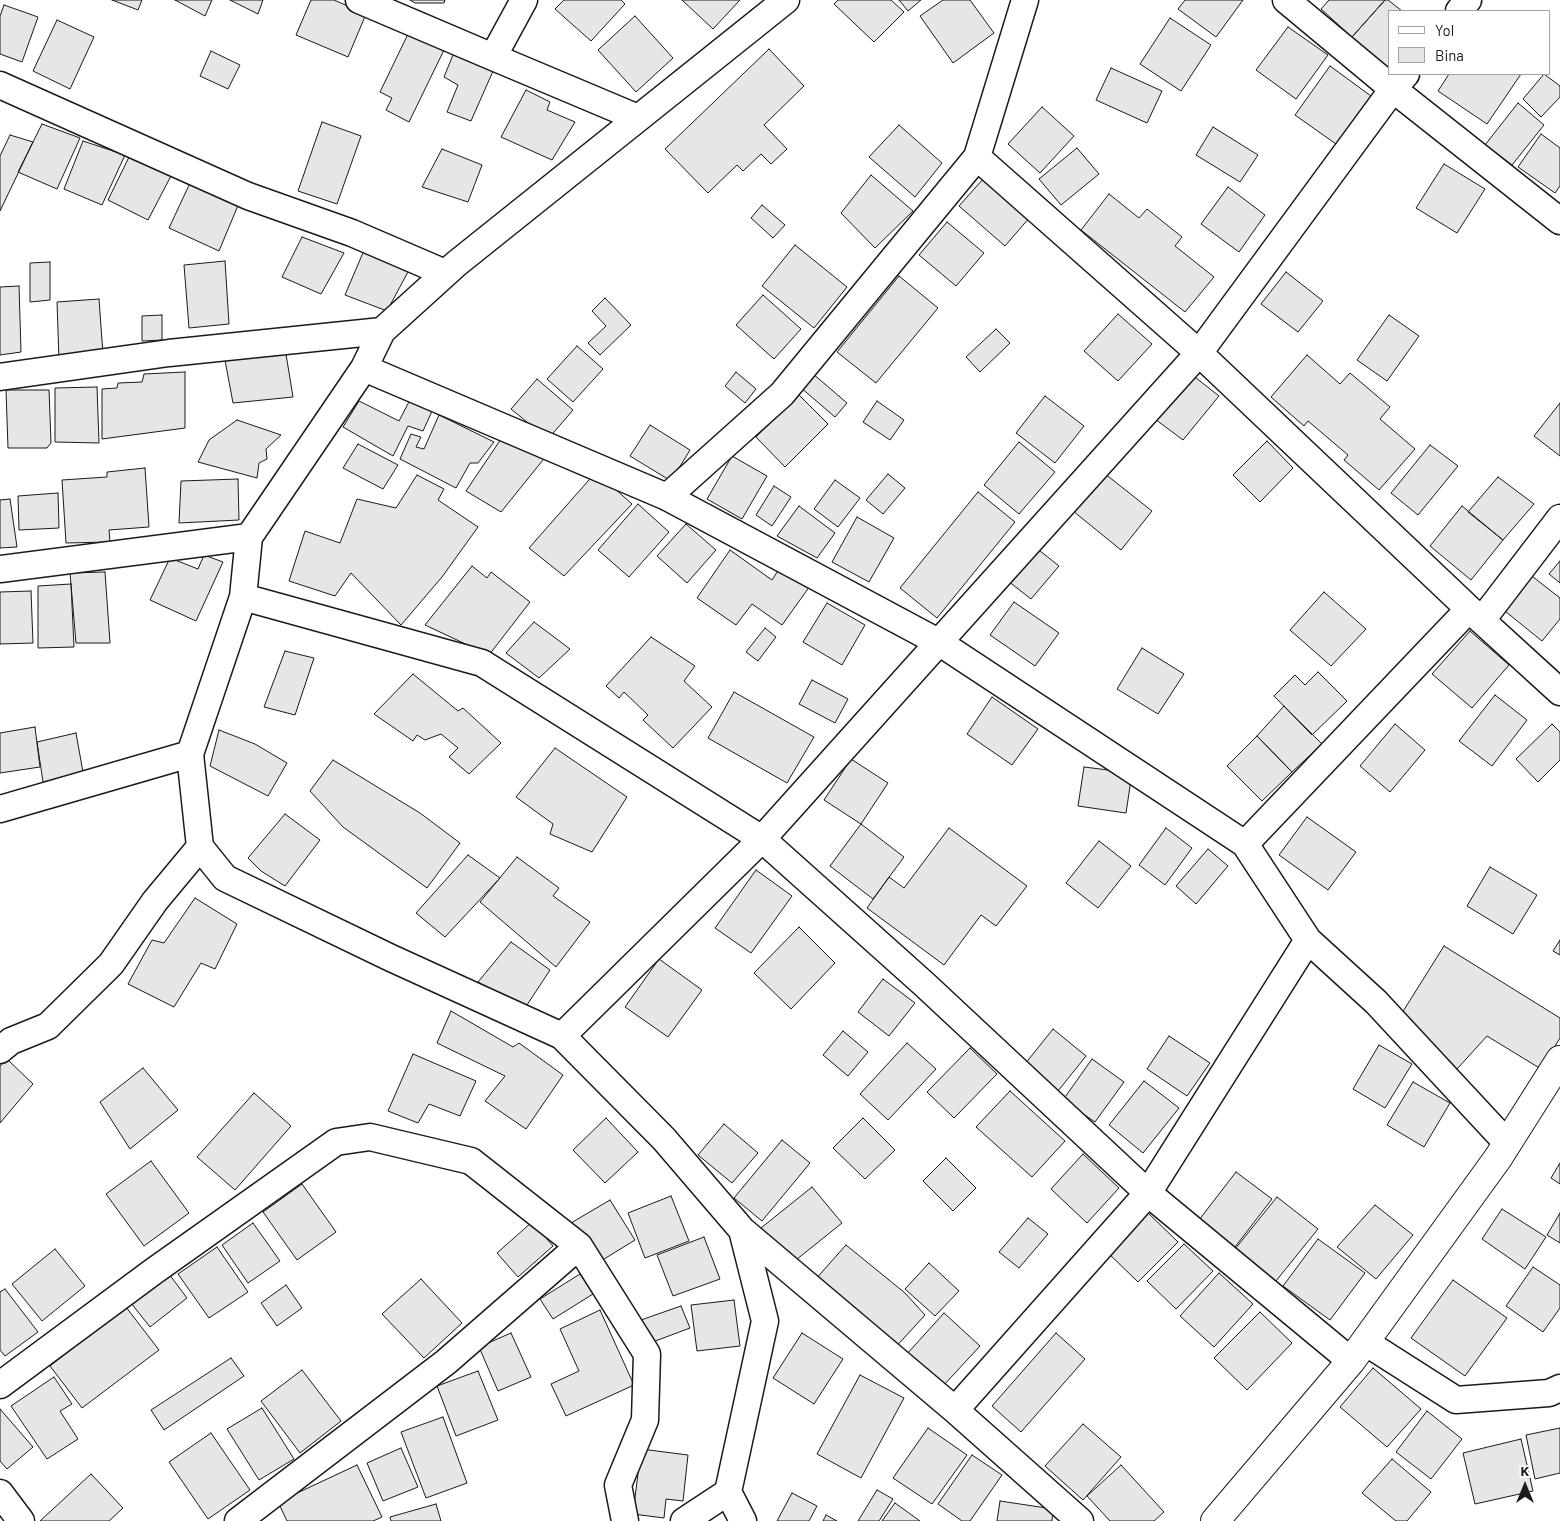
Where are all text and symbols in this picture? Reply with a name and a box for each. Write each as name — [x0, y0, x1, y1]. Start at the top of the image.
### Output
legend — [1388, 10, 1550, 75]
text: Yol — [1435, 21, 1454, 39]
text: Bina — [1435, 46, 1464, 64]
north arrow — [1500, 1461, 1550, 1511]
text: K — [1521, 1462, 1529, 1479]

